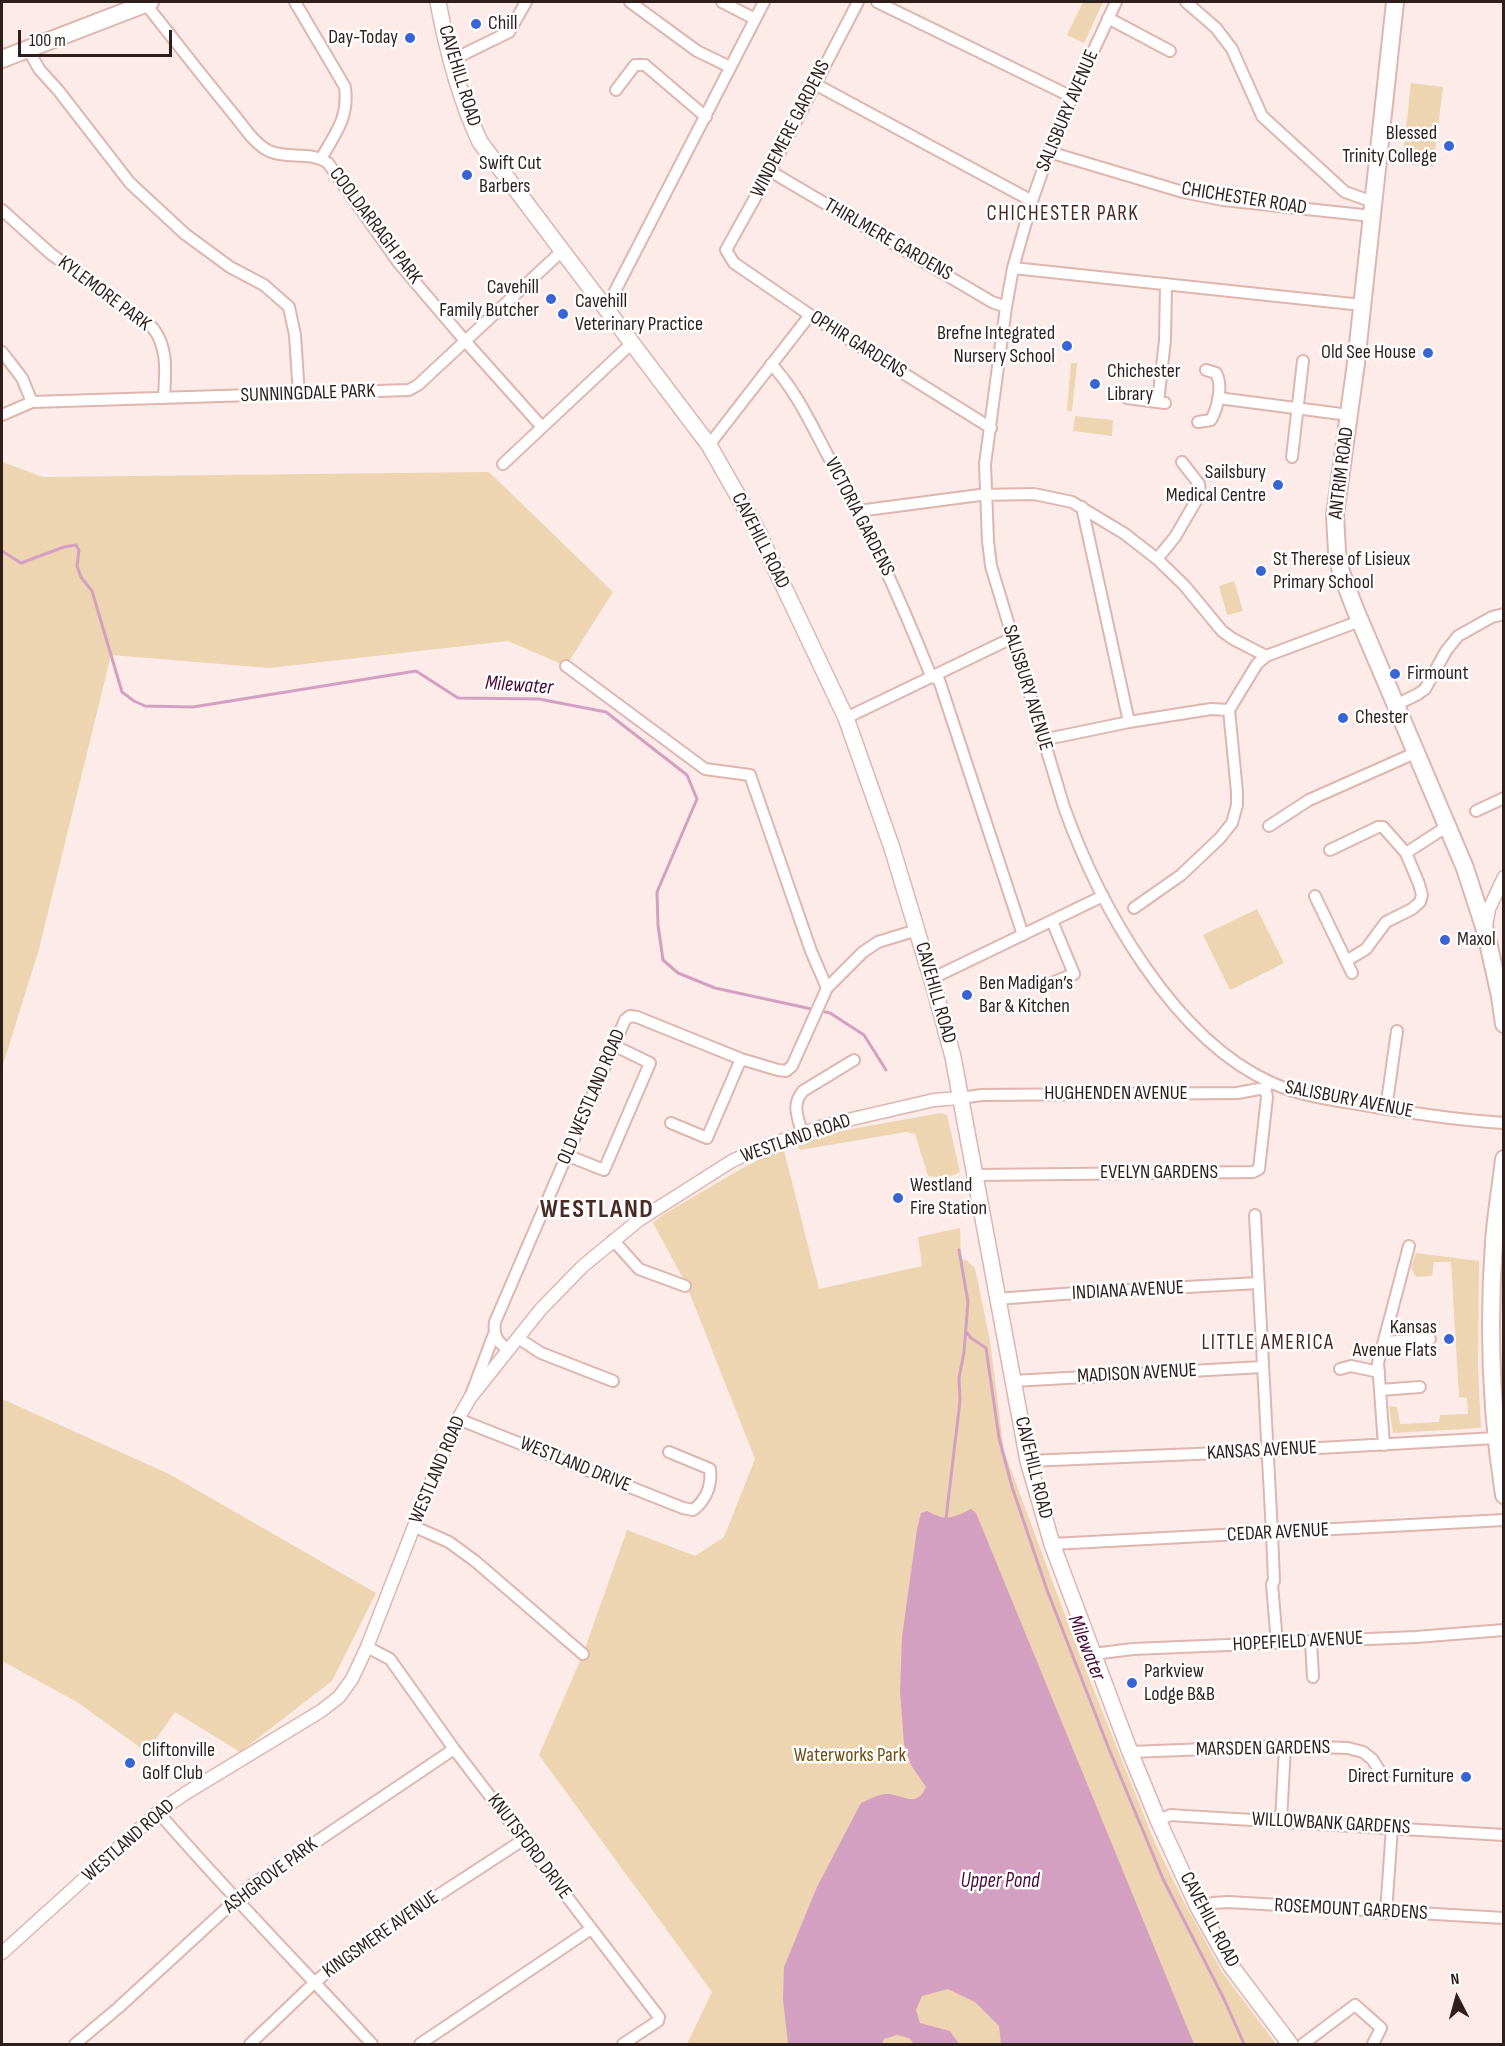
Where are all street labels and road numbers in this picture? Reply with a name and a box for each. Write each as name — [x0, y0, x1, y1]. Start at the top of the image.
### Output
street label: CAVEHILL ROAD — [432, 23, 486, 129]
street label: SALISBURY AVENUE — [1032, 47, 1104, 175]
street label: WINDEMERE GARDENS — [746, 56, 836, 202]
street label: COOLDARRAGH PARK — [323, 163, 427, 289]
street label: CHICHESTER ROAD — [1180, 177, 1308, 221]
street label: THIRLMERE GARDENS — [819, 194, 957, 286]
street label: KYLEMORE PARK — [53, 251, 155, 337]
street label: OPHIR GARDENS — [805, 306, 911, 384]
street label: SUNNINGDALE PARK — [240, 380, 376, 408]
street label: ANTRIM ROAD — [1324, 426, 1360, 520]
street label: VICTORIA GARDENS — [819, 454, 899, 580]
street label: CAVEHILL ROAD — [726, 489, 794, 593]
street label: SALISBURY AVENUE — [997, 622, 1057, 754]
street label: CAVEHILL ROAD — [909, 940, 961, 1046]
street label: OLD WESTLAND ROAD — [553, 1026, 631, 1168]
street label: SALISBURY AVENUE — [1283, 1076, 1415, 1124]
street label: HUGHENDEN AVENUE — [1044, 1082, 1188, 1106]
street label: WESTLAND ROAD — [738, 1109, 854, 1169]
street label: EVELYN GARDENS — [1100, 1161, 1218, 1185]
street label: INDIANA AVENUE — [1071, 1276, 1185, 1306]
street label: MADISON AVENUE — [1077, 1359, 1197, 1389]
street label: WESTLAND ROAD — [405, 1413, 471, 1527]
street label: CAVEHILL ROAD — [1009, 1414, 1057, 1522]
street label: WESTLAND DRIVE — [516, 1432, 634, 1498]
street label: KANSAS AVENUE — [1206, 1436, 1318, 1466]
street label: CEDAR AVENUE — [1226, 1518, 1330, 1548]
street label: HOPEFIELD AVENUE — [1232, 1627, 1364, 1657]
street label: MARSDEN GARDENS — [1196, 1736, 1330, 1762]
street label: KNUTSFORD DRIVE — [482, 1790, 576, 1904]
street label: WESTLAND ROAD — [78, 1794, 180, 1888]
street label: WILLOWBANK GARDENS — [1251, 1808, 1411, 1840]
street label: ASHGROVE PARK — [219, 1833, 323, 1919]
street label: CAVEHILL ROAD — [1174, 1868, 1244, 1972]
street label: KINGSMERE AVENUE — [318, 1886, 444, 1984]
street label: ROSEMOUNT GARDENS — [1274, 1894, 1428, 1926]

